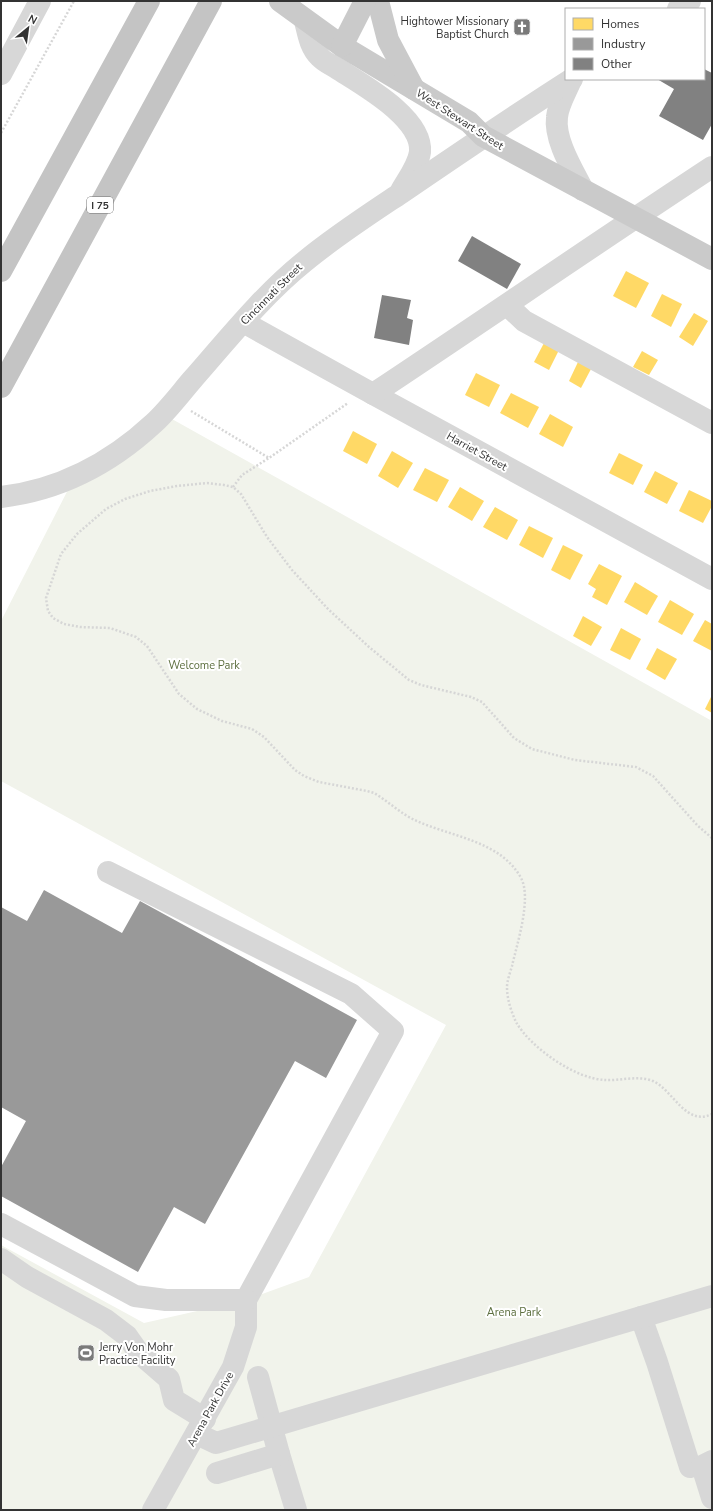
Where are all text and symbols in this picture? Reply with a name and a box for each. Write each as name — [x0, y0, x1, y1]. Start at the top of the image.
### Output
north arrow — [8, 8, 48, 48]
legend — [565, 8, 705, 80]
text: N — [25, 11, 40, 28]
place label: Hightower Missionary Baptist Church — [401, 14, 509, 42]
text: Homes — [601, 16, 639, 32]
church icon: Hightower Missionary Baptist Church — [512, 17, 532, 37]
text: Industry — [601, 36, 646, 52]
text: Other — [601, 56, 633, 72]
street label: West Stewart Street — [413, 86, 506, 153]
road number: I 75 — [87, 197, 113, 213]
street label: Cincinnati Street — [237, 260, 306, 328]
street label: Harriet Street — [444, 429, 510, 474]
park label: Welcome Park — [168, 658, 240, 673]
park label: Arena Park — [487, 1305, 542, 1320]
place label: Jerry Von Mohr Practice Facility — [98, 1340, 176, 1368]
sports icon: Jerry Von Mohr Practice Facility — [76, 1343, 96, 1363]
street label: Arena Park Drive — [184, 1369, 237, 1449]

